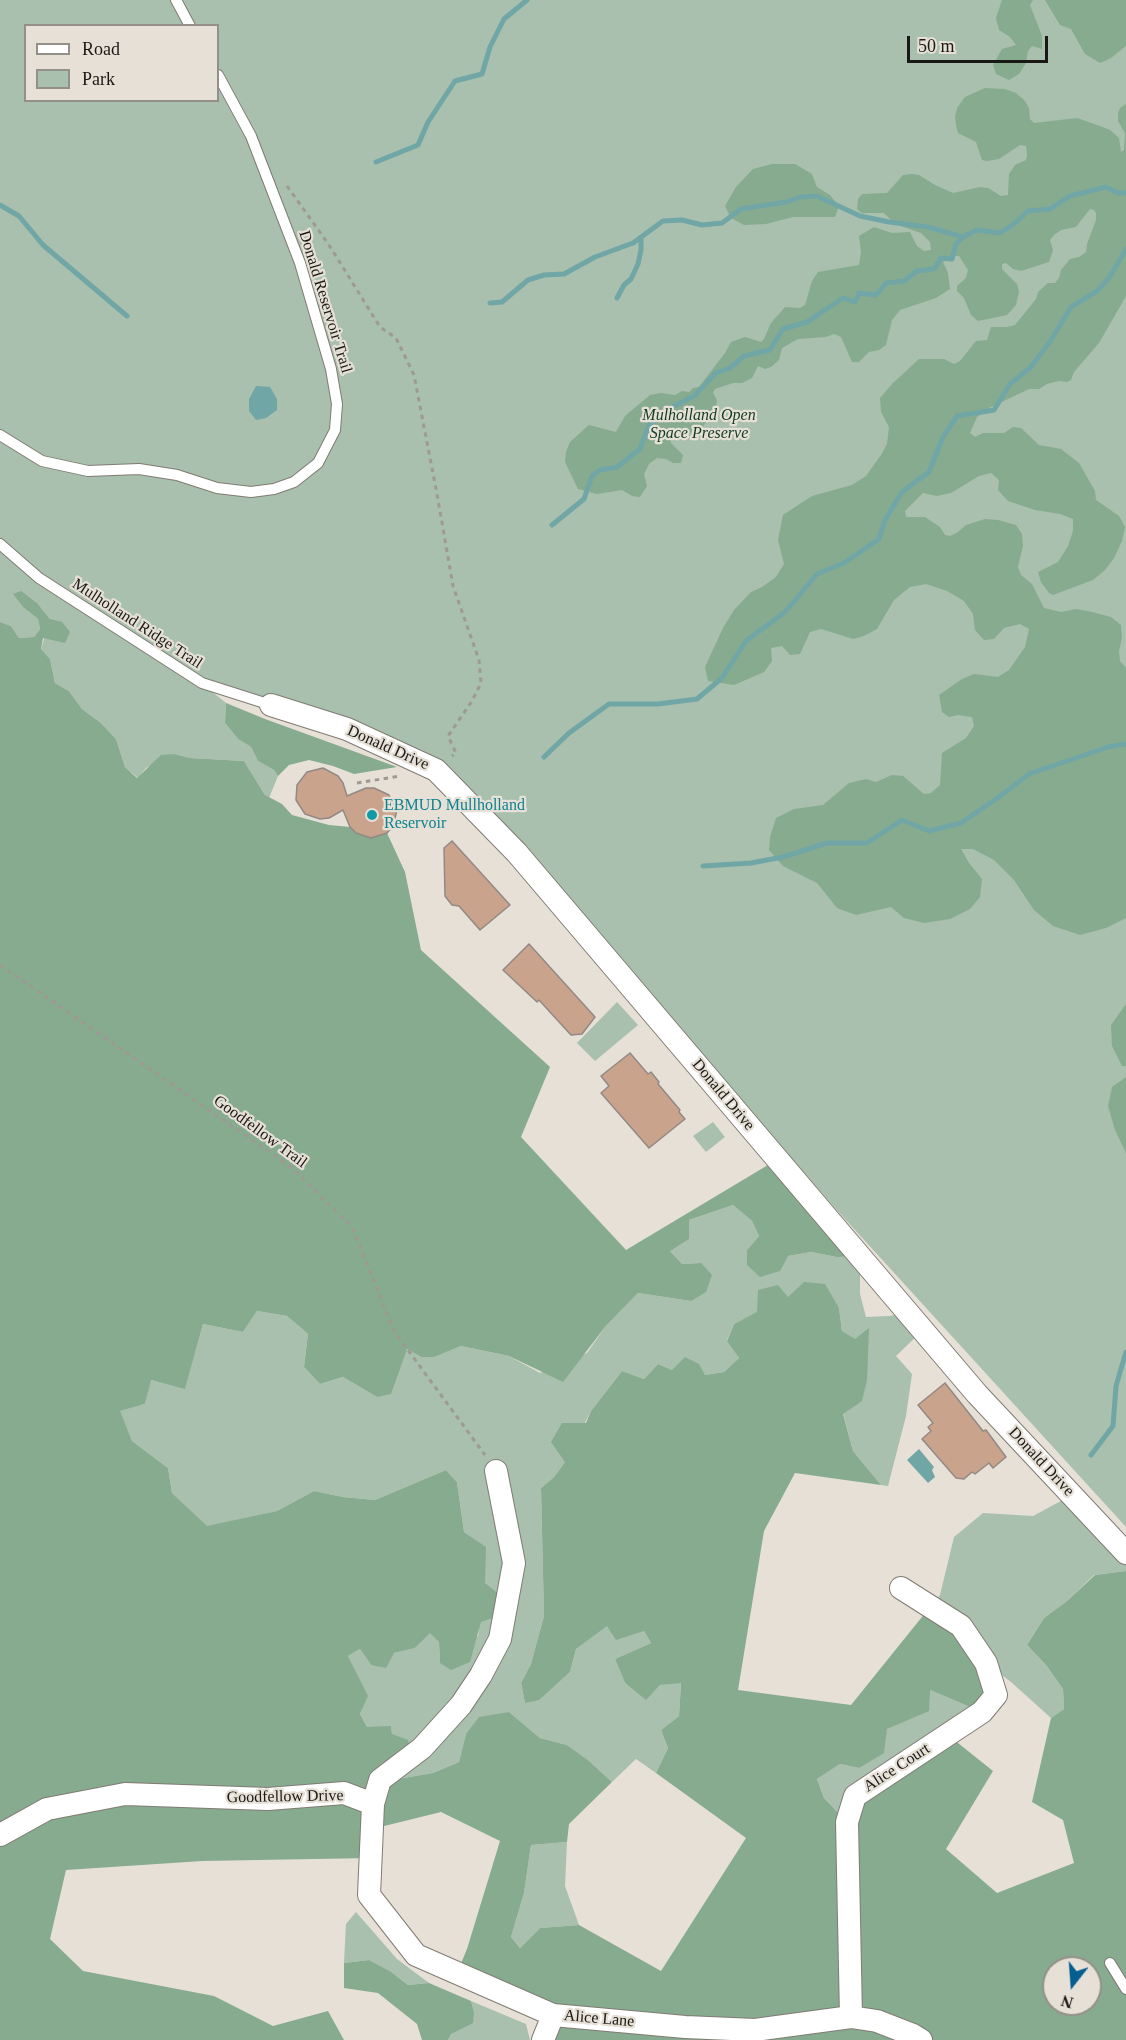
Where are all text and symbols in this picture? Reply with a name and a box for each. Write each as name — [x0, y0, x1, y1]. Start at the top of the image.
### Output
legend — [24, 24, 219, 102]
scale bar — [910, 24, 1051, 62]
text: 50 m — [918, 36, 955, 56]
text: Road — [82, 39, 120, 59]
text: Park — [82, 69, 115, 89]
street label: Donald Reservoir Trail — [294, 229, 356, 375]
park label: Mulholland Open Space Preserve — [642, 406, 756, 444]
street label: Mulholland Ridge Trail — [68, 575, 206, 673]
street label: Donald Drive — [344, 721, 432, 775]
place label: EBMUD Mullholland Reservoir — [384, 796, 525, 834]
marker: EBMUD Mullholland Reservoir — [365, 808, 379, 822]
street label: Donald Drive — [688, 1055, 758, 1135]
street label: Goodfellow Trail — [209, 1092, 311, 1172]
street label: Donald Drive — [1004, 1423, 1078, 1501]
street label: Alice Court — [860, 1739, 934, 1797]
street label: Goodfellow Drive — [226, 1786, 344, 1808]
north arrow — [1042, 1956, 1102, 2016]
text: N — [1059, 1992, 1075, 2012]
street label: Alice Lane — [563, 2006, 635, 2032]

